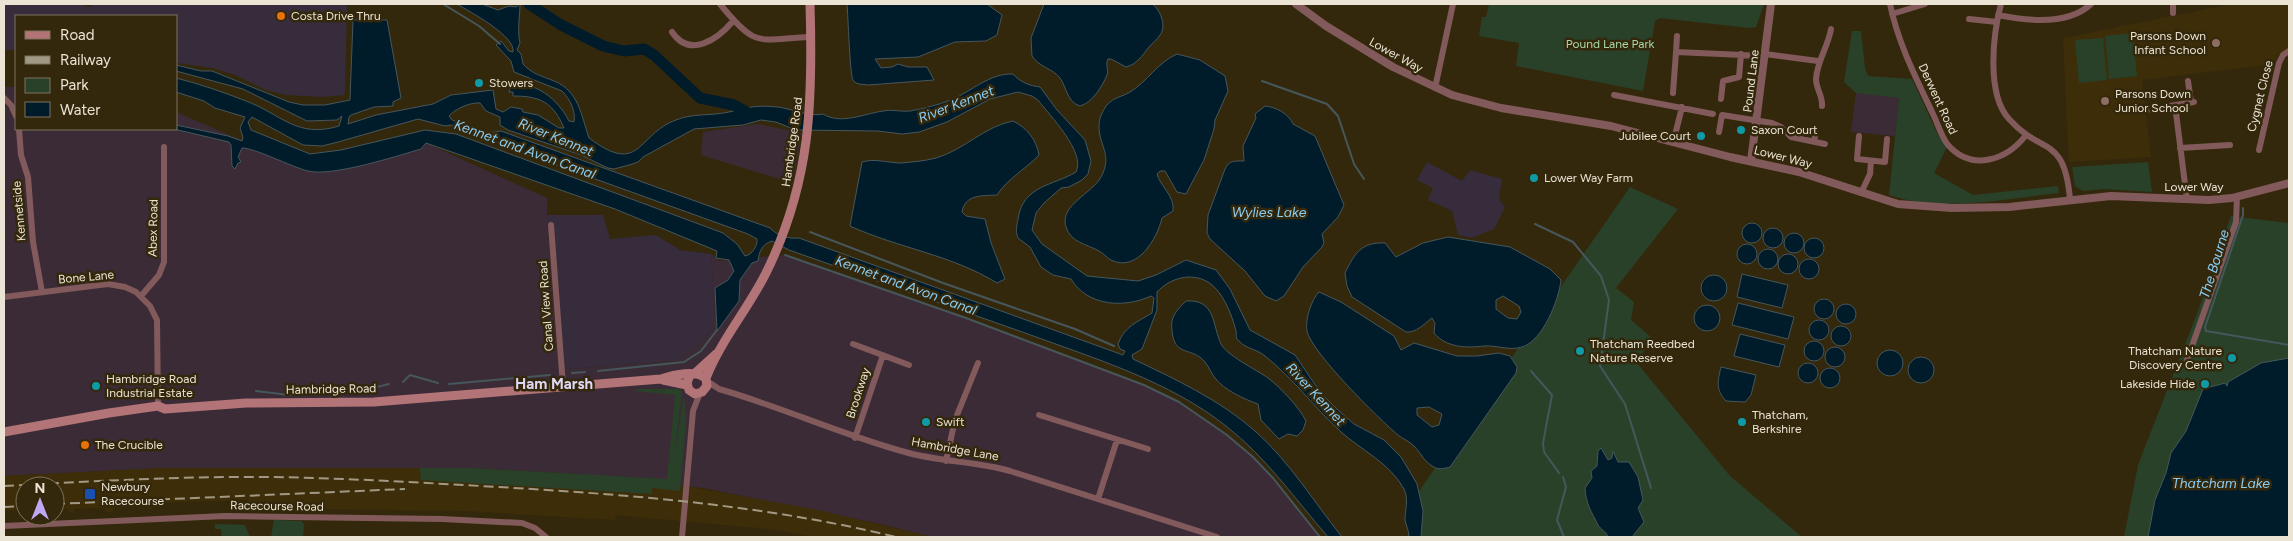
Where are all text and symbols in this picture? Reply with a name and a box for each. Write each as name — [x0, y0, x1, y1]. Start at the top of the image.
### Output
place label: Costa Drive Thru — [291, 9, 381, 23]
marker: Costa Drive Thru — [275, 10, 287, 22]
legend — [15, 15, 178, 130]
text: Road — [60, 26, 95, 44]
place label: Parsons Down Infant School — [2130, 29, 2206, 57]
street label: Lower Way — [1367, 35, 1426, 76]
park label: Pound Lane Park — [1566, 37, 1654, 51]
marker: Parsons Down Infant School — [2210, 37, 2222, 49]
street label: Pound Lane — [1740, 49, 1762, 113]
text: Railway — [60, 51, 111, 69]
street label: Cygnet Close — [2244, 58, 2276, 133]
street label: Derwent Road — [1915, 61, 1961, 137]
text: Park — [60, 76, 89, 94]
place label: Stowers — [489, 76, 534, 90]
marker: Stowers — [473, 77, 485, 89]
water label: River Kennet — [916, 82, 997, 127]
place label: Parsons Down Junior School — [2115, 87, 2191, 115]
marker: Parsons Down Junior School — [2099, 95, 2111, 107]
street label: Hambridge Road — [779, 96, 805, 188]
text: Water — [60, 101, 100, 119]
water label: River Kennet — [516, 115, 597, 161]
water label: Kennet and Avon Canal — [452, 116, 599, 183]
place label: Saxon Court — [1751, 123, 1818, 137]
marker: Saxon Court — [1735, 124, 1747, 136]
place label: Jubilee Court — [1619, 129, 1691, 143]
marker: Jubilee Court — [1695, 130, 1707, 142]
street label: Lower Way — [1753, 143, 1814, 171]
place label: Lower Way Farm — [1544, 171, 1633, 185]
marker: Lower Way Farm — [1528, 172, 1540, 184]
street label: Kennetside — [9, 180, 29, 242]
street label: Lower Way — [2164, 180, 2224, 194]
street label: Abex Road — [145, 199, 161, 257]
water label: Wylies Lake — [1232, 204, 1307, 221]
water label: The Bourne — [2196, 227, 2233, 301]
water label: Kennet and Avon Canal — [833, 252, 980, 319]
street label: Canal View Road — [536, 260, 556, 352]
street label: Bone Lane — [57, 268, 115, 286]
place label: Thatcham Reedbed Nature Reserve — [1590, 337, 1695, 365]
place label: Thatcham Nature Discovery Centre — [2128, 344, 2222, 372]
marker: Thatcham Reedbed Nature Reserve — [1574, 345, 1586, 357]
marker: Thatcham Nature Discovery Centre — [2226, 352, 2238, 364]
water label: River Kennet — [1282, 359, 1349, 430]
street label: Brookway — [843, 365, 873, 420]
place label: Hambridge Road Industrial Estate — [106, 372, 196, 400]
district label: Ham Marsh — [515, 375, 593, 393]
place label: Lakeside Hide — [2120, 377, 2195, 391]
marker: Lakeside Hide — [2199, 378, 2211, 390]
marker: Hambridge Road Industrial Estate — [90, 380, 102, 392]
street label: Hambridge Road — [286, 381, 376, 397]
place label: Thatcham, Berkshire — [1752, 408, 1808, 436]
place label: Swift — [936, 415, 965, 429]
marker: Swift — [920, 416, 932, 428]
marker: Thatcham, Berkshire — [1736, 416, 1748, 428]
street label: Hambridge Lane — [910, 434, 1000, 464]
place label: The Crucible — [95, 438, 163, 452]
marker: The Crucible — [79, 439, 91, 451]
water label: Thatcham Lake — [2172, 475, 2270, 492]
north arrow — [15, 476, 65, 526]
text: N — [35, 480, 45, 497]
place label: Newbury Racecourse — [101, 480, 164, 508]
marker: Newbury Racecourse — [83, 487, 97, 501]
street label: Racecourse Road — [230, 498, 324, 514]

